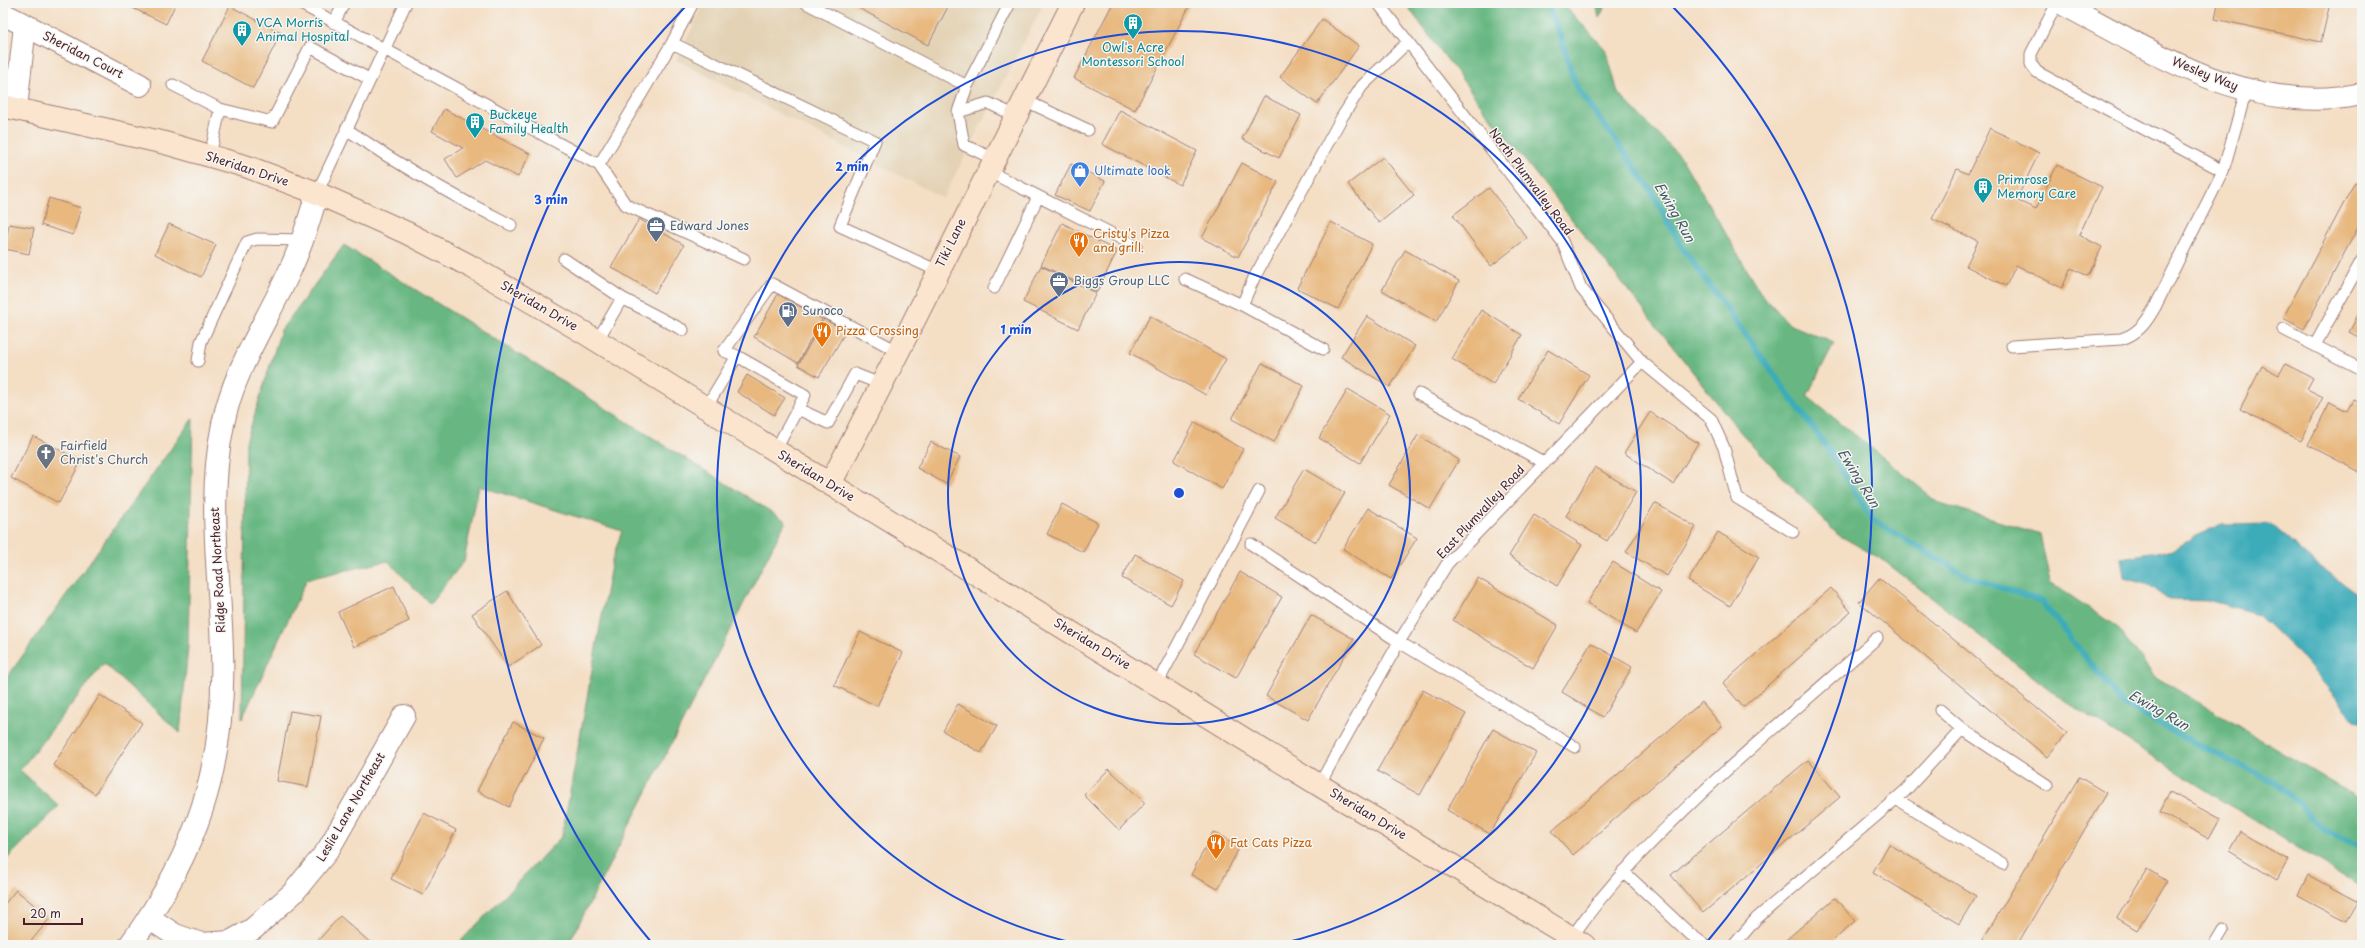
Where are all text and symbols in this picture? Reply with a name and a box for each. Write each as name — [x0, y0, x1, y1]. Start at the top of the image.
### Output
building icon: Owl's Acre Montessori School — [1122, 12, 1144, 40]
place label: VCA Morris Animal Hospital — [256, 13, 350, 45]
building icon: VCA Morris Animal Hospital — [231, 19, 253, 47]
street label: Sheridan Court — [40, 26, 127, 82]
place label: Owl's Acre Montessori School — [1081, 38, 1185, 70]
street label: Wesley Way — [2169, 52, 2241, 95]
place label: Buckeye Family Health — [489, 105, 569, 137]
building icon: Buckeye Family Health — [464, 111, 486, 139]
street label: North Plumvalley Road — [1485, 124, 1578, 239]
street label: Sheridan Drive — [203, 146, 291, 190]
text: 2 min — [835, 157, 869, 175]
shop icon: Ultimate look — [1069, 160, 1091, 188]
place label: Ultimate look — [1094, 161, 1171, 179]
place label: Primrose Memory Care — [1997, 170, 2076, 202]
building icon: Primrose Memory Care — [1972, 176, 1994, 204]
water label: Ewing Run — [1651, 178, 1701, 246]
text: 3 min — [534, 190, 568, 208]
office icon: Edward Jones — [645, 215, 667, 243]
street label: Tiki Lane — [930, 215, 970, 270]
place label: Edward Jones — [670, 216, 750, 234]
place label: Cristy's Pizza and grill. — [1093, 224, 1170, 256]
restaurant icon: Cristy's Pizza and grill. — [1068, 230, 1090, 258]
office icon: Biggs Group LLC — [1048, 270, 1070, 298]
place label: Biggs Group LLC — [1073, 271, 1170, 289]
street label: Sheridan Drive — [497, 276, 582, 335]
fuel station icon: Sunoco — [777, 300, 799, 328]
place label: Sunoco — [802, 301, 844, 319]
restaurant icon: Pizza Crossing — [811, 320, 833, 348]
text: 1 min — [1000, 320, 1032, 338]
place label: Pizza Crossing — [836, 321, 919, 339]
place label: Fairfield Christ's Church — [60, 436, 148, 468]
church icon: Fairfield Christ's Church — [35, 442, 57, 470]
street label: Sheridan Drive — [775, 445, 858, 505]
water label: Ewing Run — [1834, 445, 1886, 512]
street label: East Plumvalley Road — [1432, 460, 1529, 562]
centre of rings — [1172, 486, 1186, 500]
street label: Ridge Road Northeast — [205, 507, 229, 633]
street label: Sheridan Drive — [1051, 613, 1134, 673]
water label: Ewing Run — [2126, 685, 2194, 735]
street label: Leslie Lane Northeast — [311, 748, 389, 864]
street label: Sheridan Drive — [1327, 783, 1410, 843]
restaurant icon: Fat Cats Pizza — [1205, 832, 1227, 860]
place label: Fat Cats Pizza — [1230, 833, 1312, 851]
scale bar — [24, 900, 82, 926]
text: 20 m — [30, 904, 61, 922]

